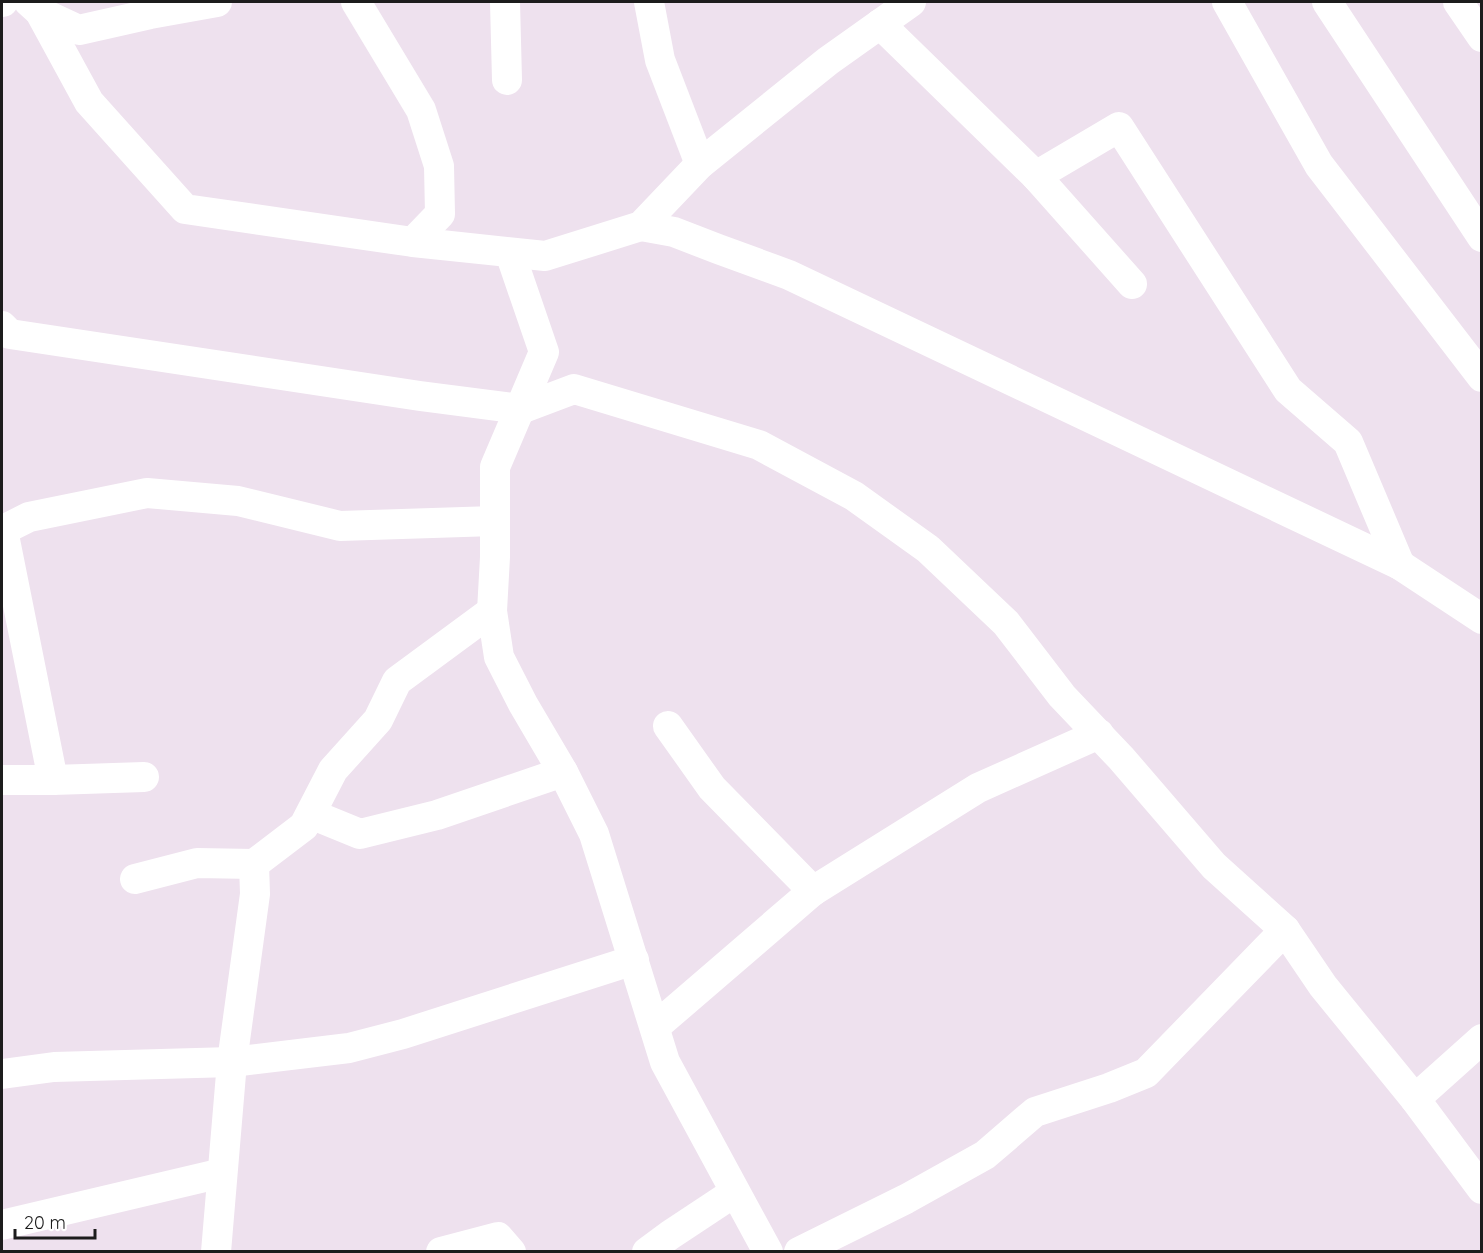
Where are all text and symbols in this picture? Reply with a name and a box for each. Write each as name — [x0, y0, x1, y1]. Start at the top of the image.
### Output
scale bar — [15, 1202, 94, 1240]
text: 20 m — [24, 1211, 66, 1234]

